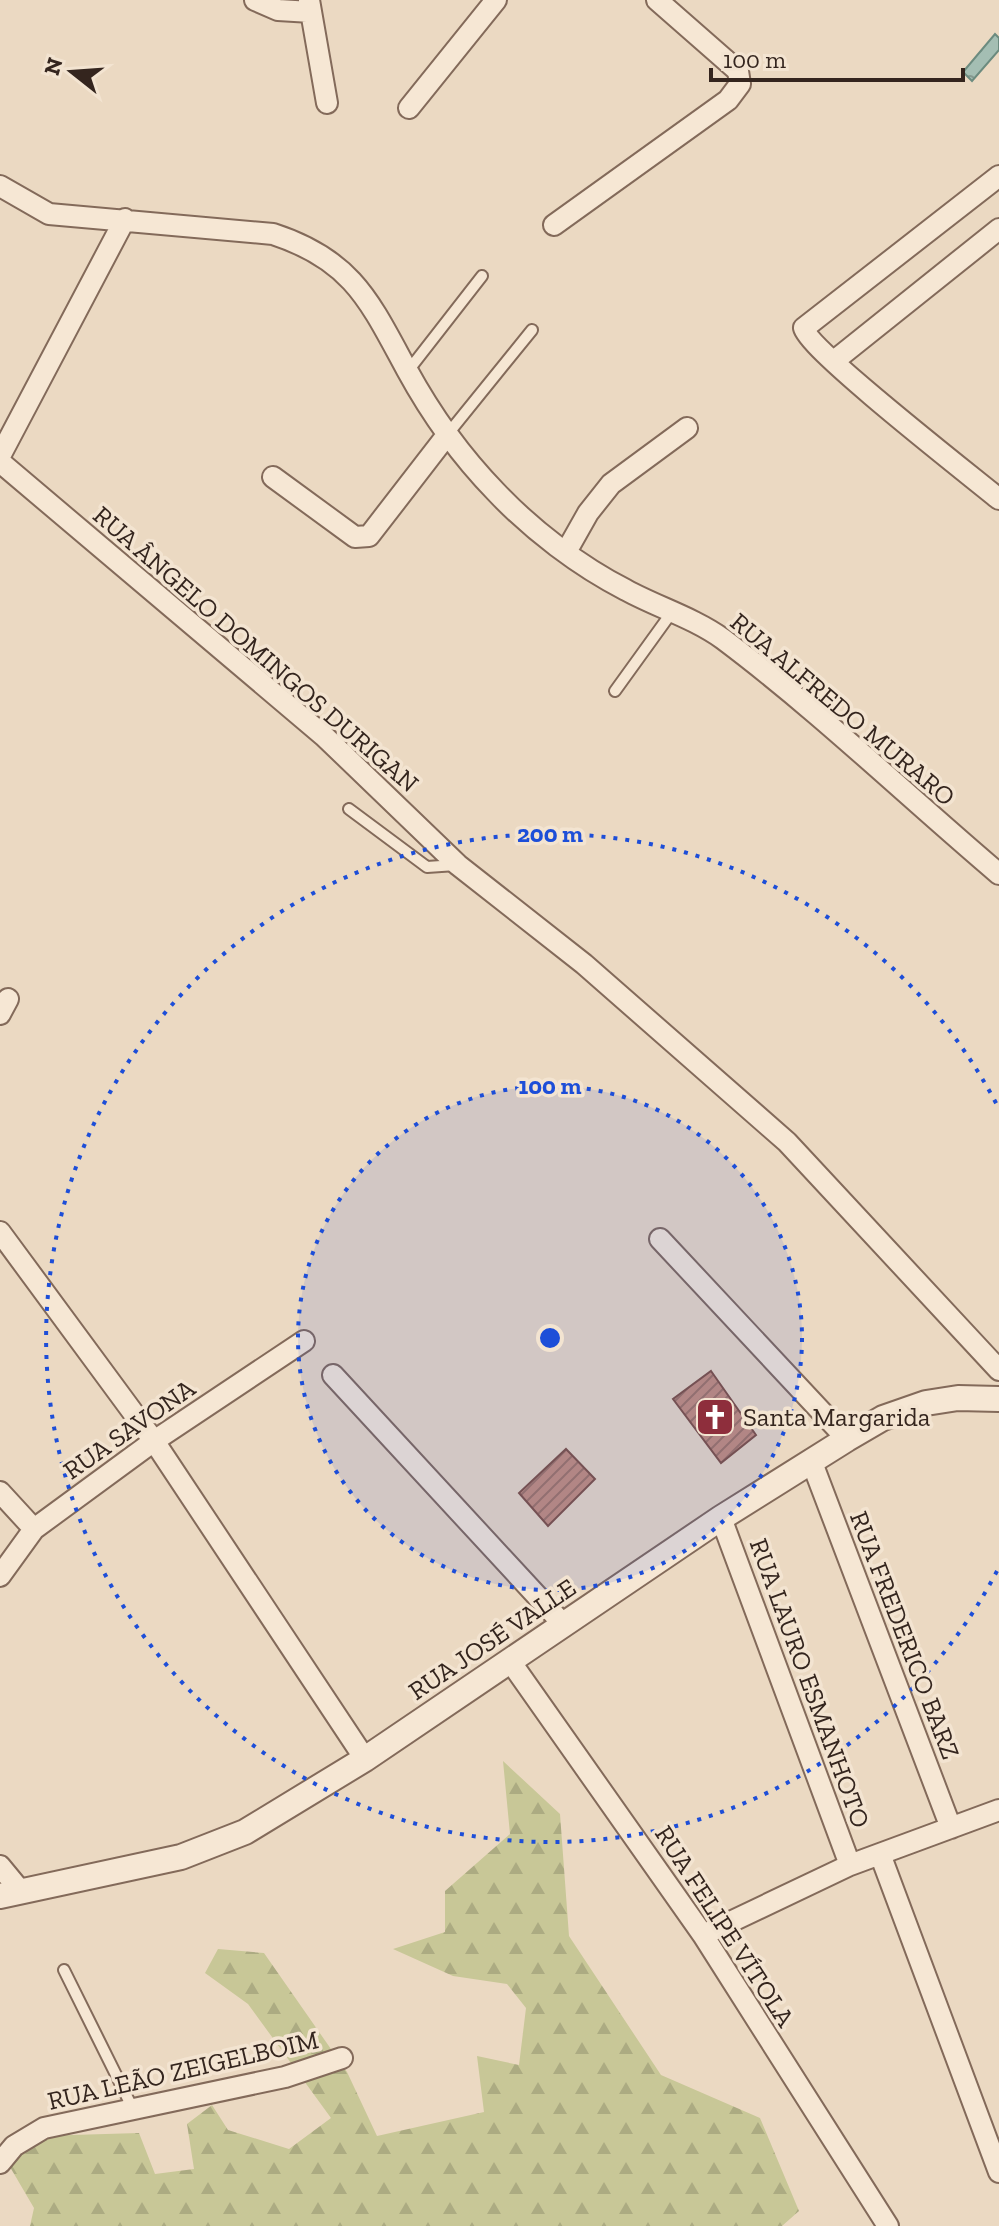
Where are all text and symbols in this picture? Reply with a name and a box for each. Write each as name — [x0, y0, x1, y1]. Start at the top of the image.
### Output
north arrow — [32, 32, 112, 112]
scale bar — [711, 32, 963, 82]
text: 100 m — [723, 45, 786, 74]
text: N — [38, 54, 69, 78]
street label: RUA ÂNGELO DOMINGOS DURIGAN — [87, 499, 425, 799]
street label: RUA ALFREDO MURARO — [724, 606, 962, 812]
text: 200 m — [517, 819, 583, 848]
text: 100 m — [519, 1071, 581, 1100]
centre of rings — [536, 1324, 564, 1352]
street label: RUA SAVONA — [57, 1371, 202, 1486]
church icon: Santa Margarida — [694, 1396, 736, 1438]
place label: Santa Margarida — [743, 1401, 931, 1433]
street label: RUA FREDERICO BARZ — [843, 1506, 967, 1764]
street label: RUA LAURO ESMANHOTO — [743, 1534, 877, 1832]
street label: RUA JOSÉ VALLE — [402, 1571, 582, 1707]
street label: RUA FELIPE VÍTOLA — [648, 1819, 803, 2034]
street label: RUA LEÃO ZEIGELBOIM — [44, 2023, 322, 2117]

